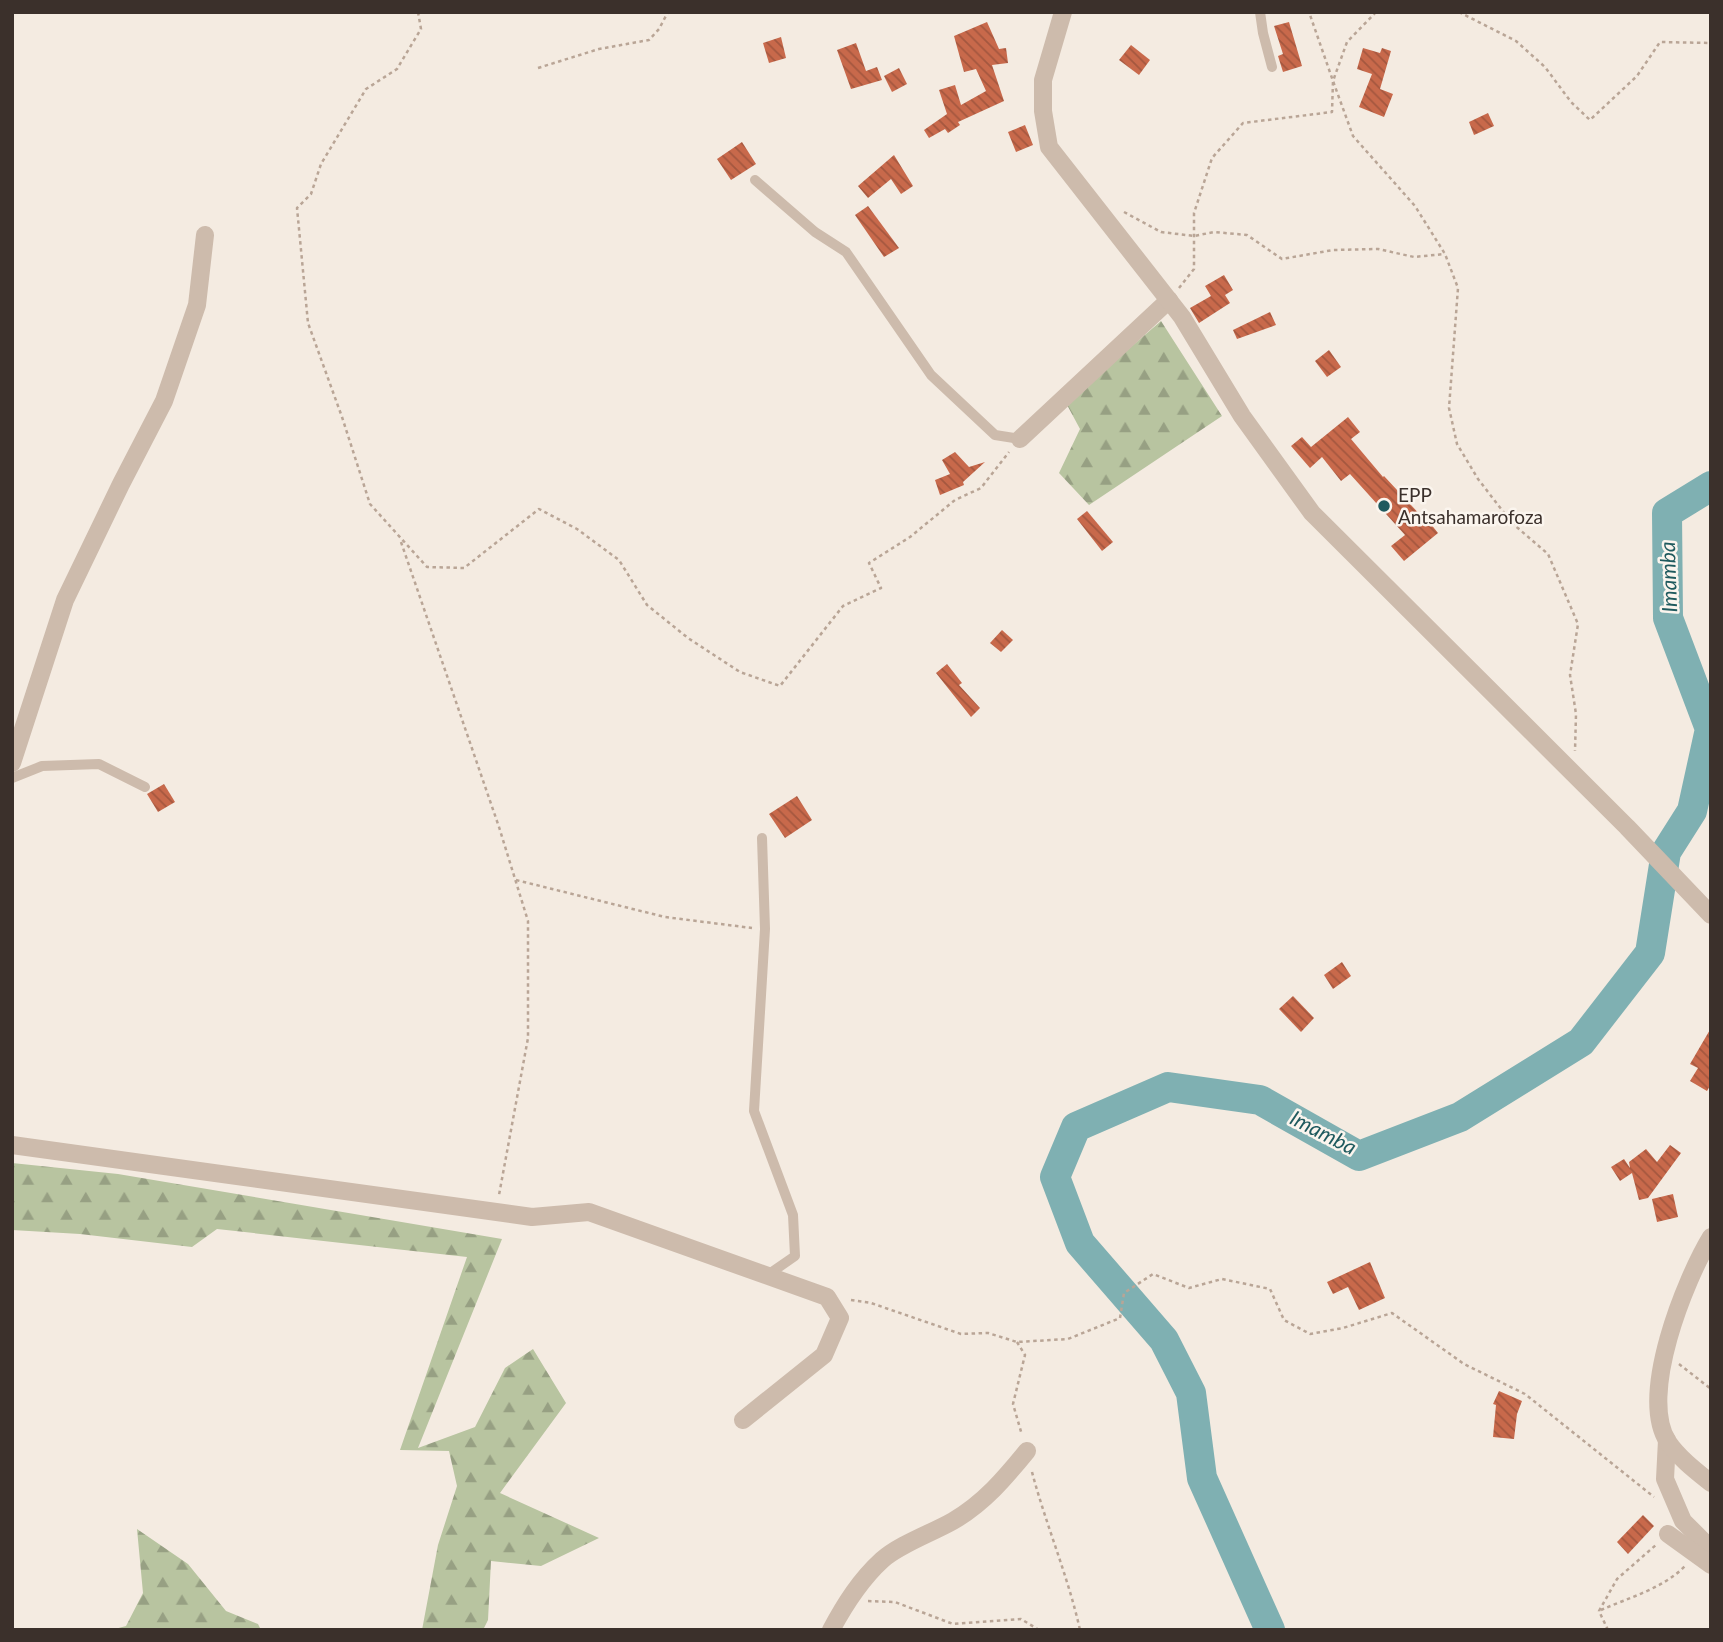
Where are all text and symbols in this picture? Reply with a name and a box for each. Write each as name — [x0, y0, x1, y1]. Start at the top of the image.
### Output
place label: EPP Antsahamarofoza — [1398, 483, 1543, 528]
marker: EPP Antsahamarofoza — [1376, 498, 1392, 514]
water label: Imamba — [1654, 541, 1681, 613]
water label: Imamba — [1286, 1104, 1361, 1159]

